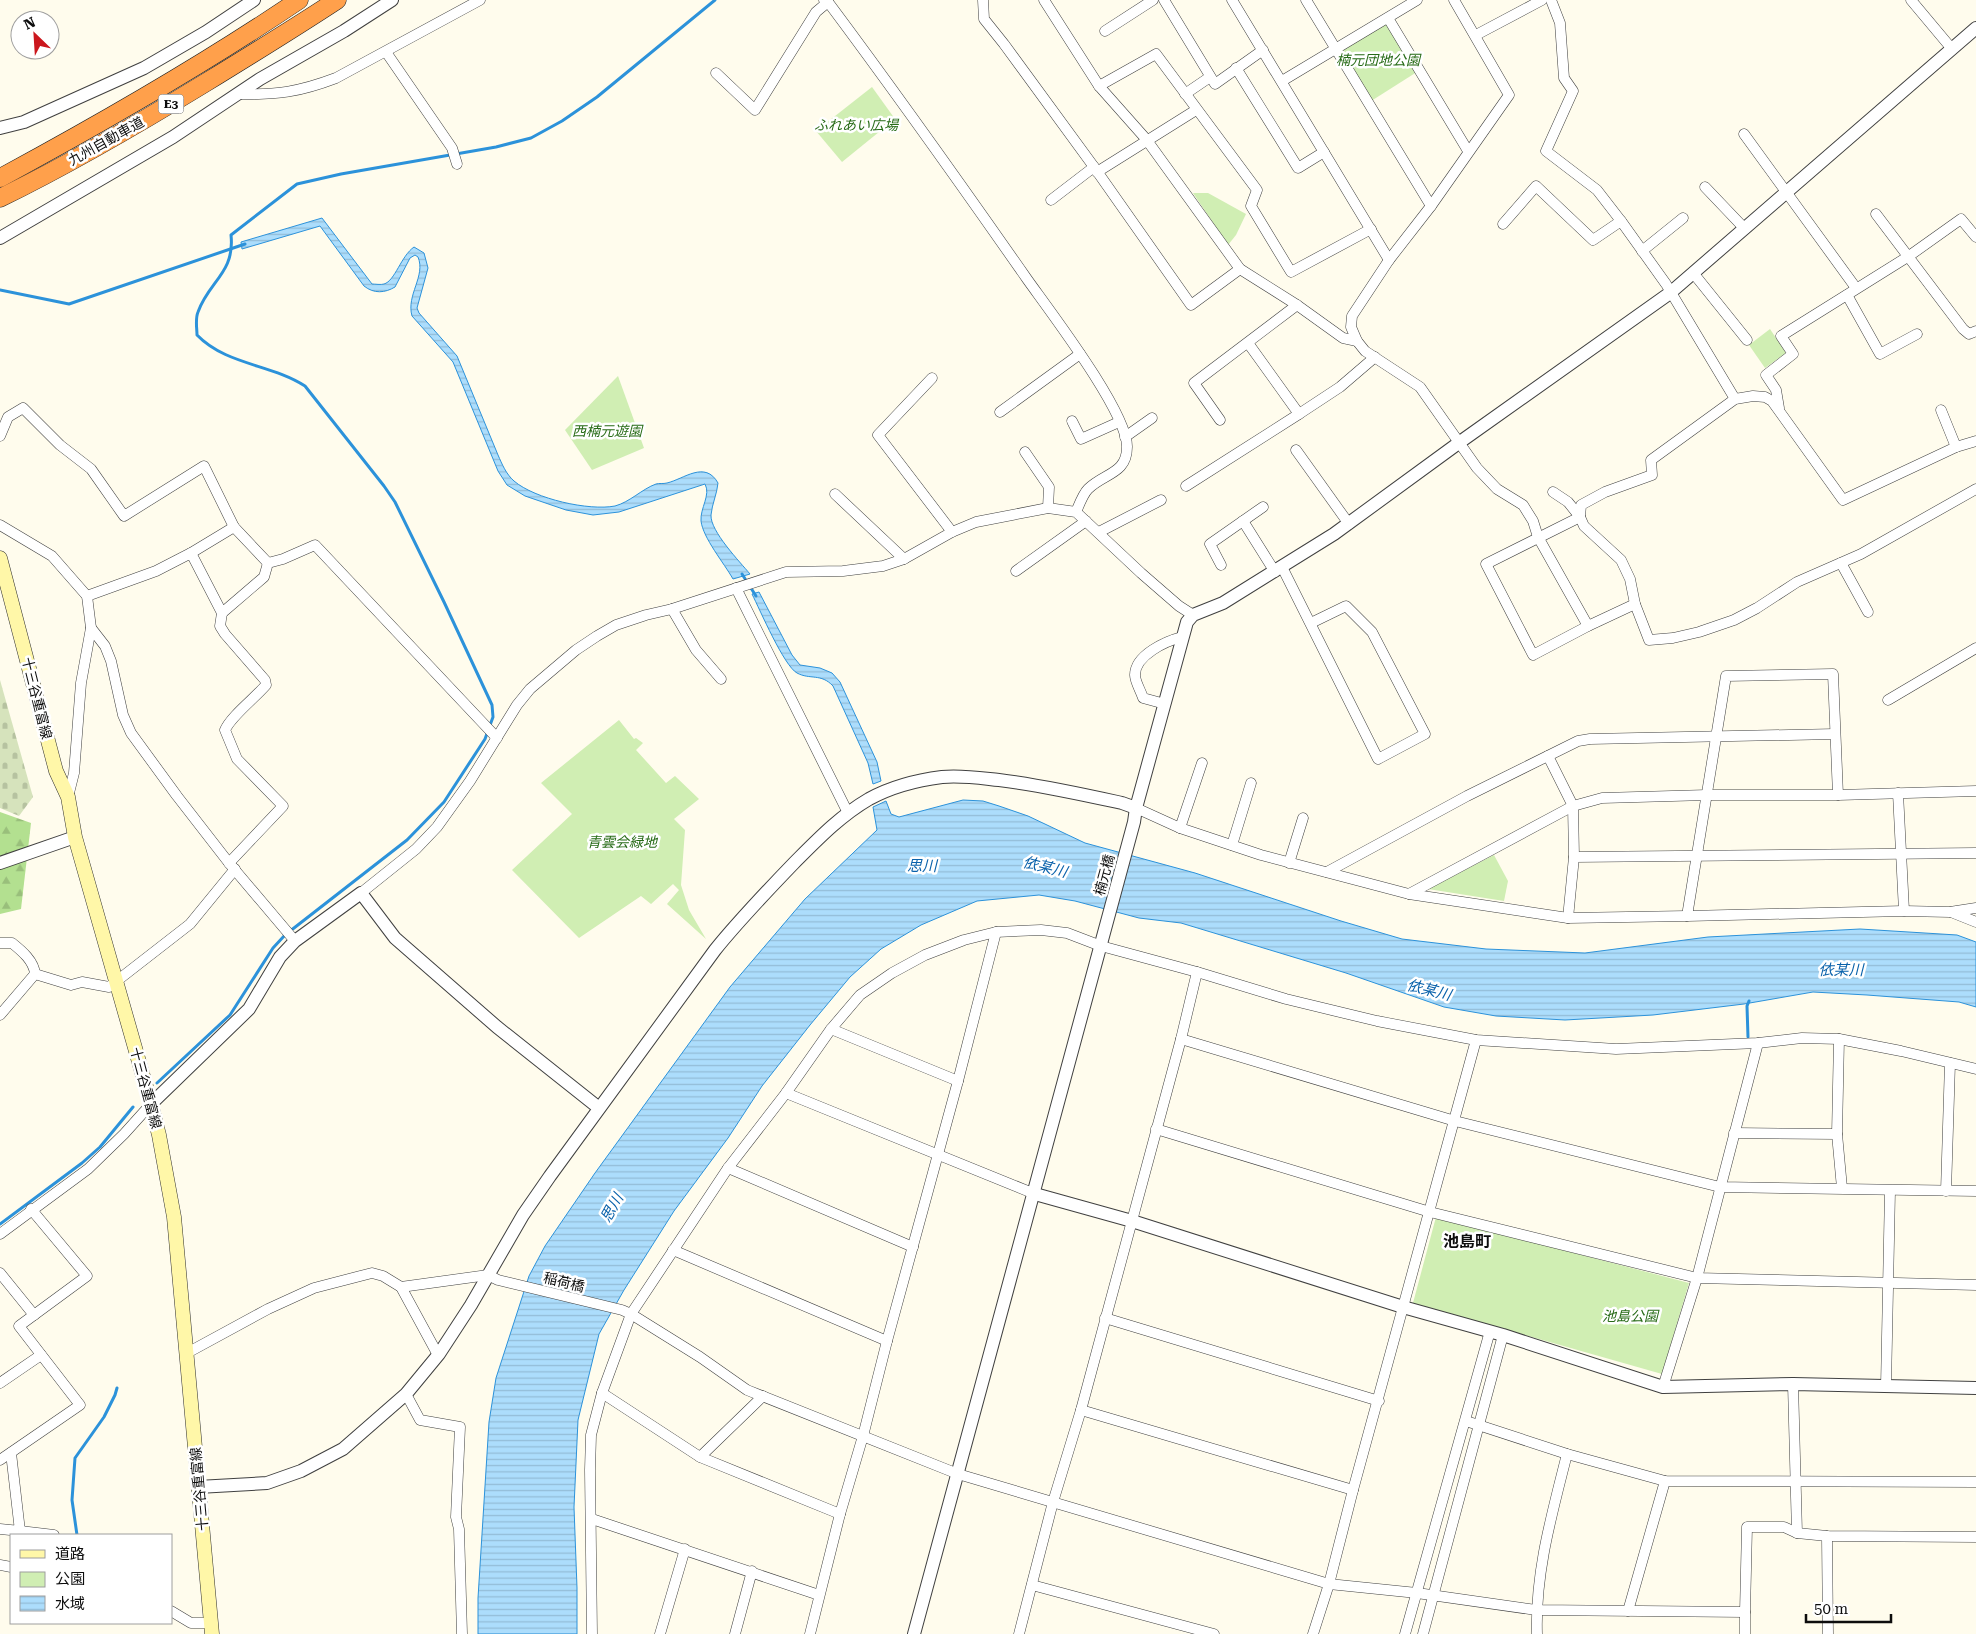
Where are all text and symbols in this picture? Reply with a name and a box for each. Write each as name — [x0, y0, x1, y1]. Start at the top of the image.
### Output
north arrow — [10, 10, 60, 60]
text: N — [21, 14, 38, 33]
park label: 楠元団地公園 — [1336, 52, 1422, 68]
road number: E3 — [158, 95, 184, 114]
street label: 九州自動車道 — [65, 114, 147, 168]
park label: ふれあい広場 — [814, 117, 900, 133]
park label: 西楠元遊園 — [572, 423, 644, 439]
street label: 十三谷重富線 — [19, 655, 55, 741]
park label: 青雲会緑地 — [587, 834, 659, 850]
water label: 依某川 — [1021, 853, 1071, 882]
street label: 楠元橋 — [1091, 853, 1117, 897]
water label: 思川 — [907, 857, 939, 875]
water label: 依某川 — [1818, 961, 1865, 979]
water label: 依某川 — [1405, 976, 1455, 1005]
street label: 十三谷重富線 — [127, 1045, 165, 1131]
water label: 思川 — [597, 1189, 628, 1225]
district label: 池島町 — [1443, 1232, 1491, 1251]
street label: 稲荷橋 — [542, 1269, 586, 1295]
park label: 池島公園 — [1602, 1308, 1660, 1324]
street label: 十三谷重富線 — [187, 1446, 211, 1532]
legend — [10, 1534, 172, 1624]
text: 道路 — [55, 1545, 85, 1563]
text: 公園 — [55, 1570, 85, 1588]
scale bar — [1806, 1592, 1891, 1624]
text: 水域 — [55, 1595, 85, 1613]
text: 50 m — [1814, 1600, 1849, 1618]

